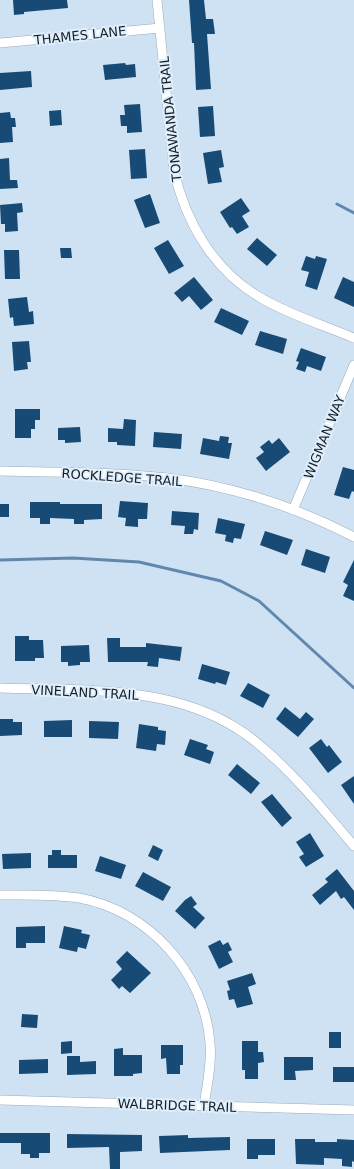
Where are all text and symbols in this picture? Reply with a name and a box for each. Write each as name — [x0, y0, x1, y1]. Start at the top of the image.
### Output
street label: THAMES LANE — [32, 23, 127, 48]
street label: TONAWANDA TRAIL — [156, 55, 185, 183]
street label: WIGMAN WAY — [301, 393, 348, 481]
street label: ROCKLEDGE TRAIL — [61, 466, 184, 489]
street label: VINELAND TRAIL — [31, 682, 140, 703]
street label: WALBRIDGE TRAIL — [117, 1096, 237, 1115]

